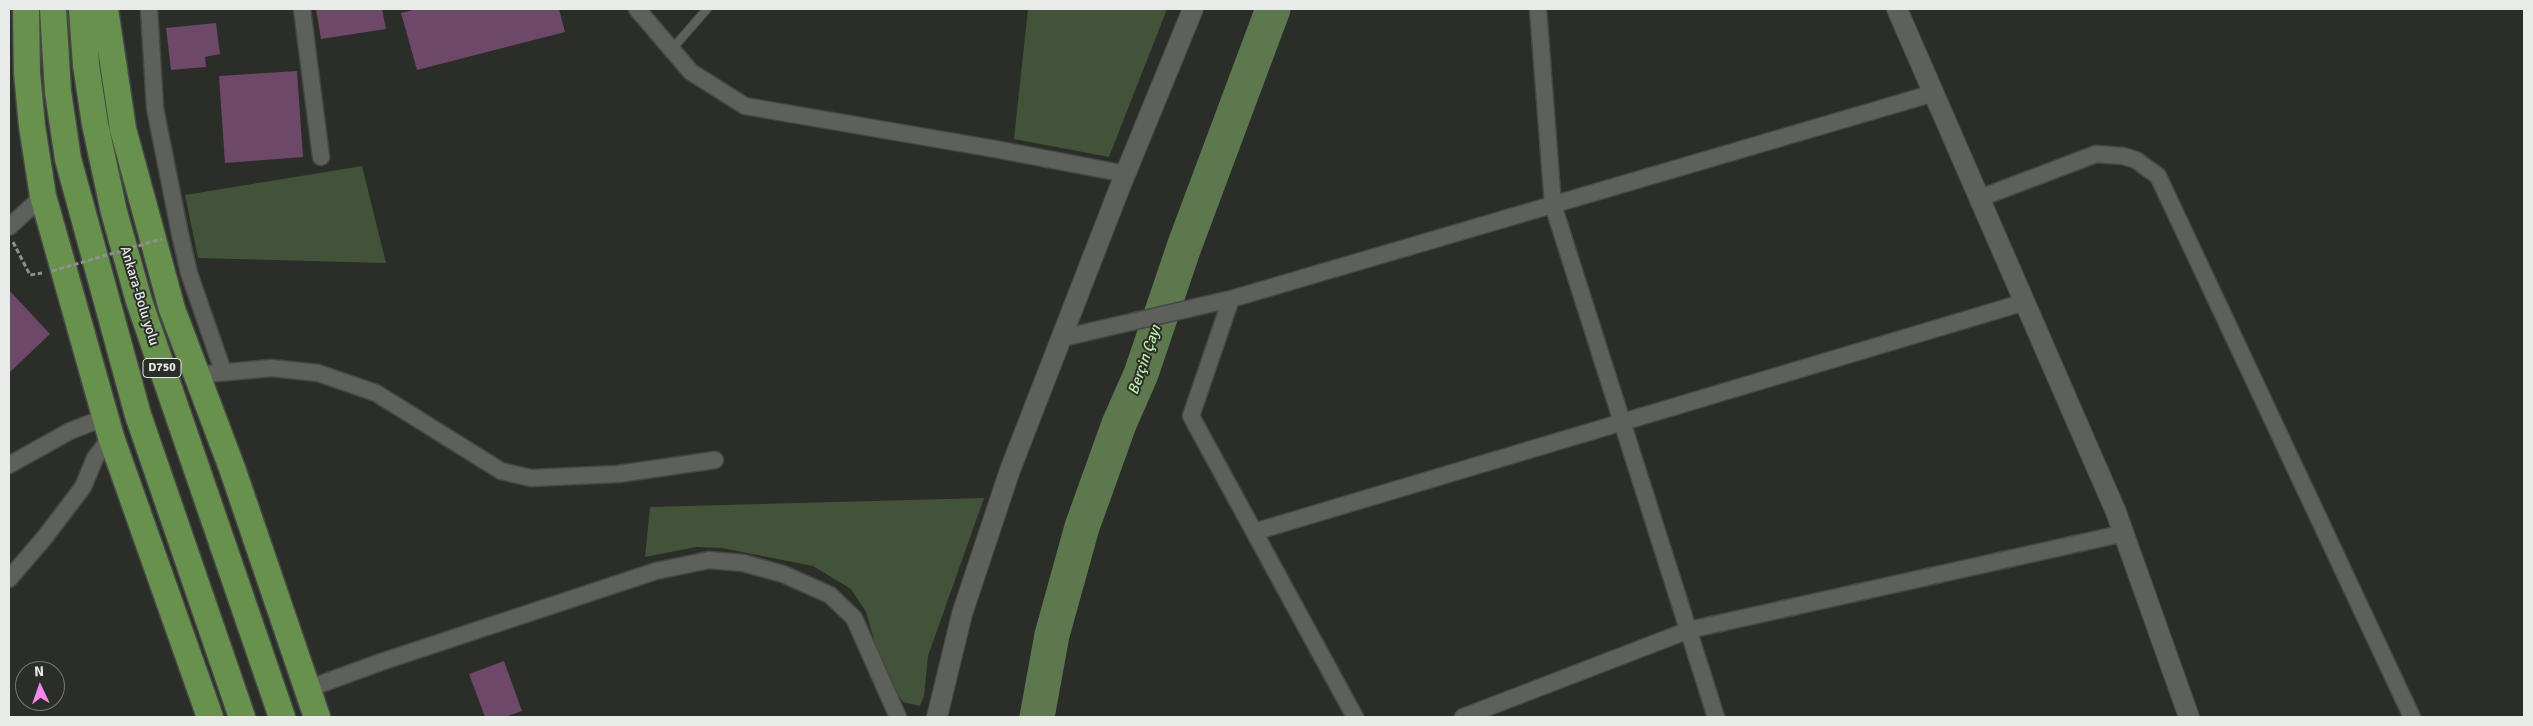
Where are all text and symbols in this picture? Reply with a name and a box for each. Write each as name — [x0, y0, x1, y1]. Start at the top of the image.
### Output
street label: Ankara-Bolu yolu — [116, 244, 162, 348]
water label: Berçin Çayı — [1125, 323, 1165, 397]
road number: D750 — [143, 358, 181, 378]
north arrow — [15, 661, 65, 711]
text: N — [34, 663, 45, 680]

